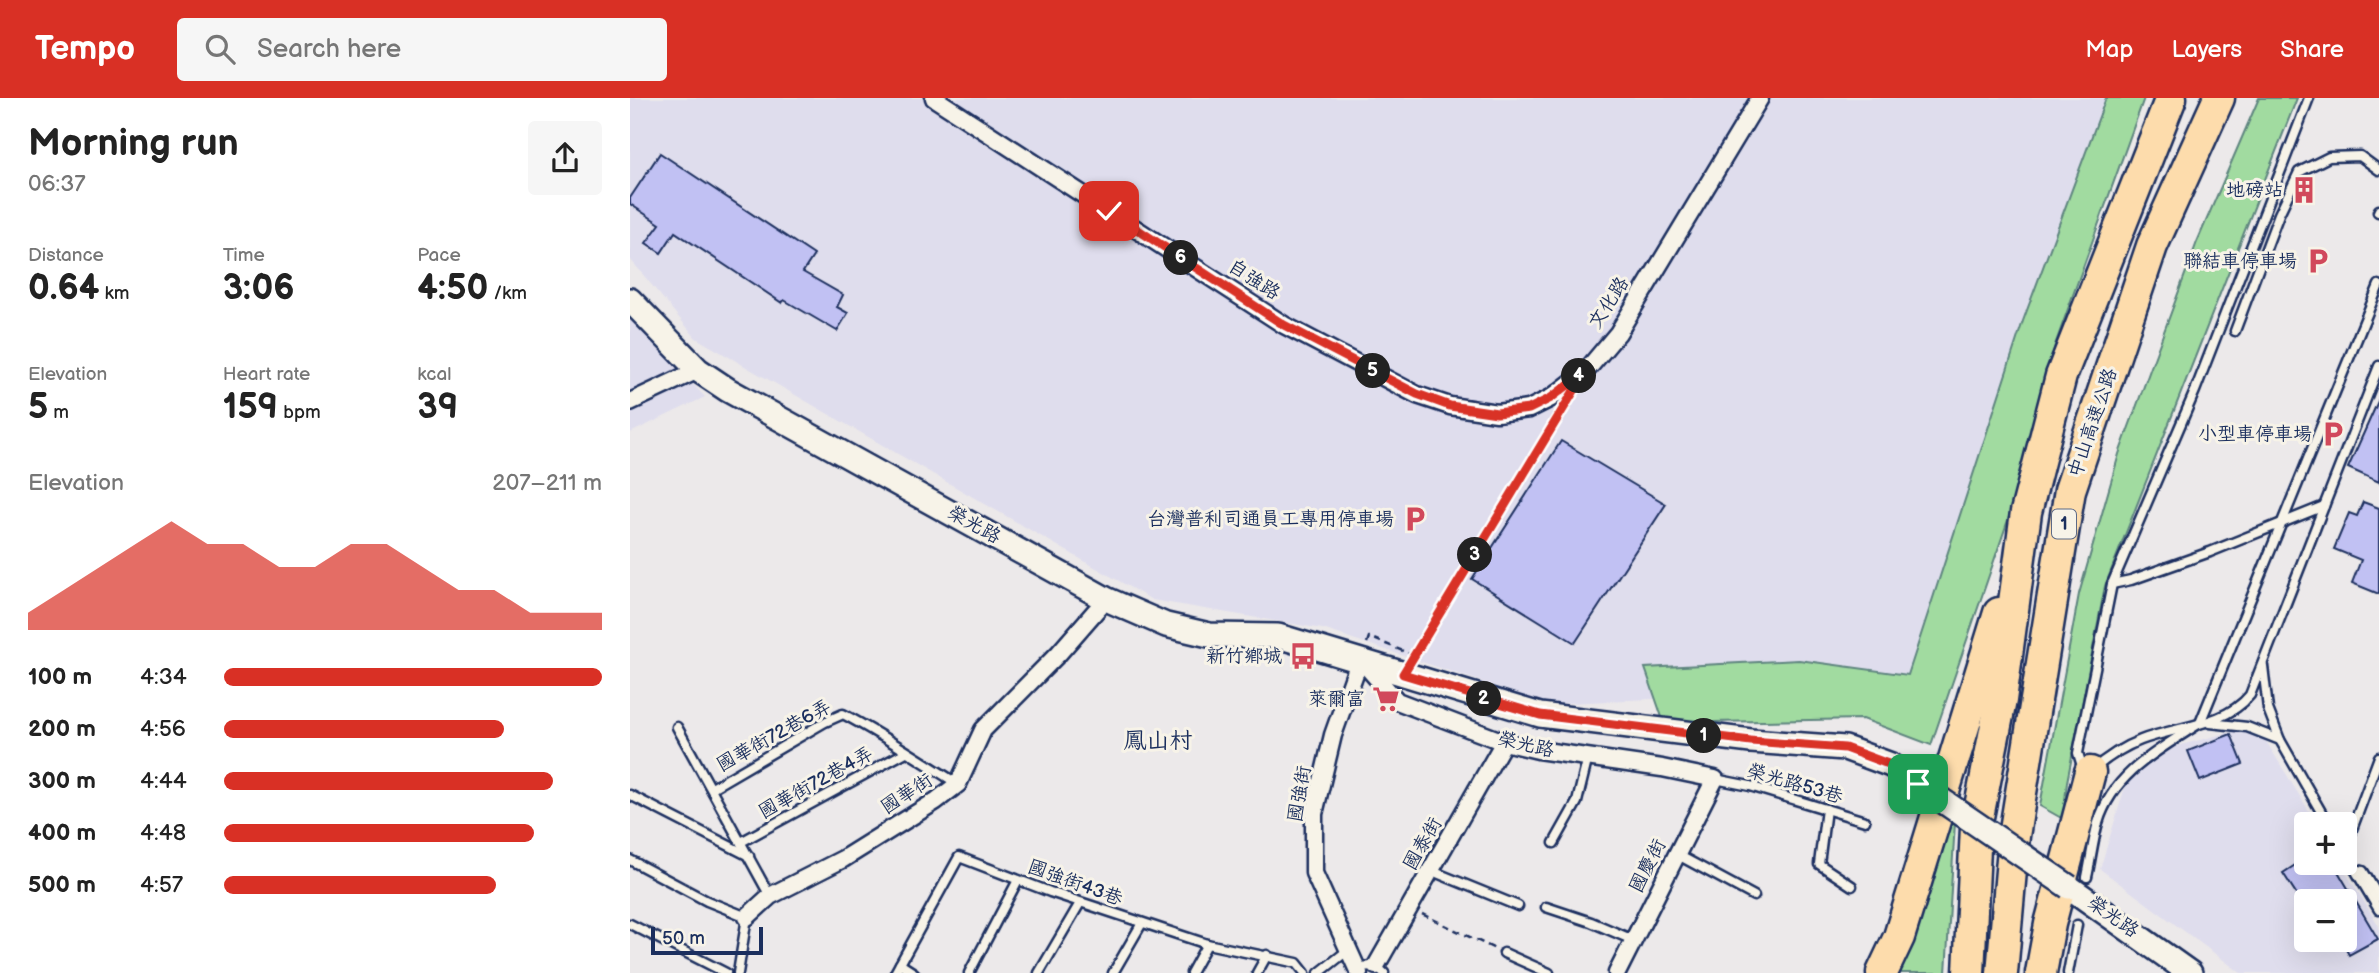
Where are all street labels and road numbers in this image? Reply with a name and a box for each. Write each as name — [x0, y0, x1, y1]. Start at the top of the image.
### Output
street label: 自強路 — [1224, 255, 1284, 305]
street label: 文化路 — [1584, 273, 1634, 333]
street label: 中山高速公路 — [2064, 365, 2122, 481]
street label: 榮光路 — [943, 501, 1005, 549]
road number: 1 — [2052, 510, 2076, 538]
street label: 國華街72巷6弄 — [713, 695, 835, 777]
street label: 榮光路 — [1496, 727, 1556, 763]
street label: 國華街72巷4弄 — [755, 742, 877, 824]
street label: 榮光路53巷 — [1744, 759, 1846, 809]
street label: 國強街 — [1284, 764, 1316, 824]
street label: 國華街 — [877, 769, 937, 819]
street label: 國泰街 — [1399, 814, 1447, 874]
street label: 國慶街 — [1625, 835, 1671, 897]
street label: 國強街43巷 — [1024, 855, 1126, 911]
street label: 榮光路 — [2083, 891, 2143, 943]

